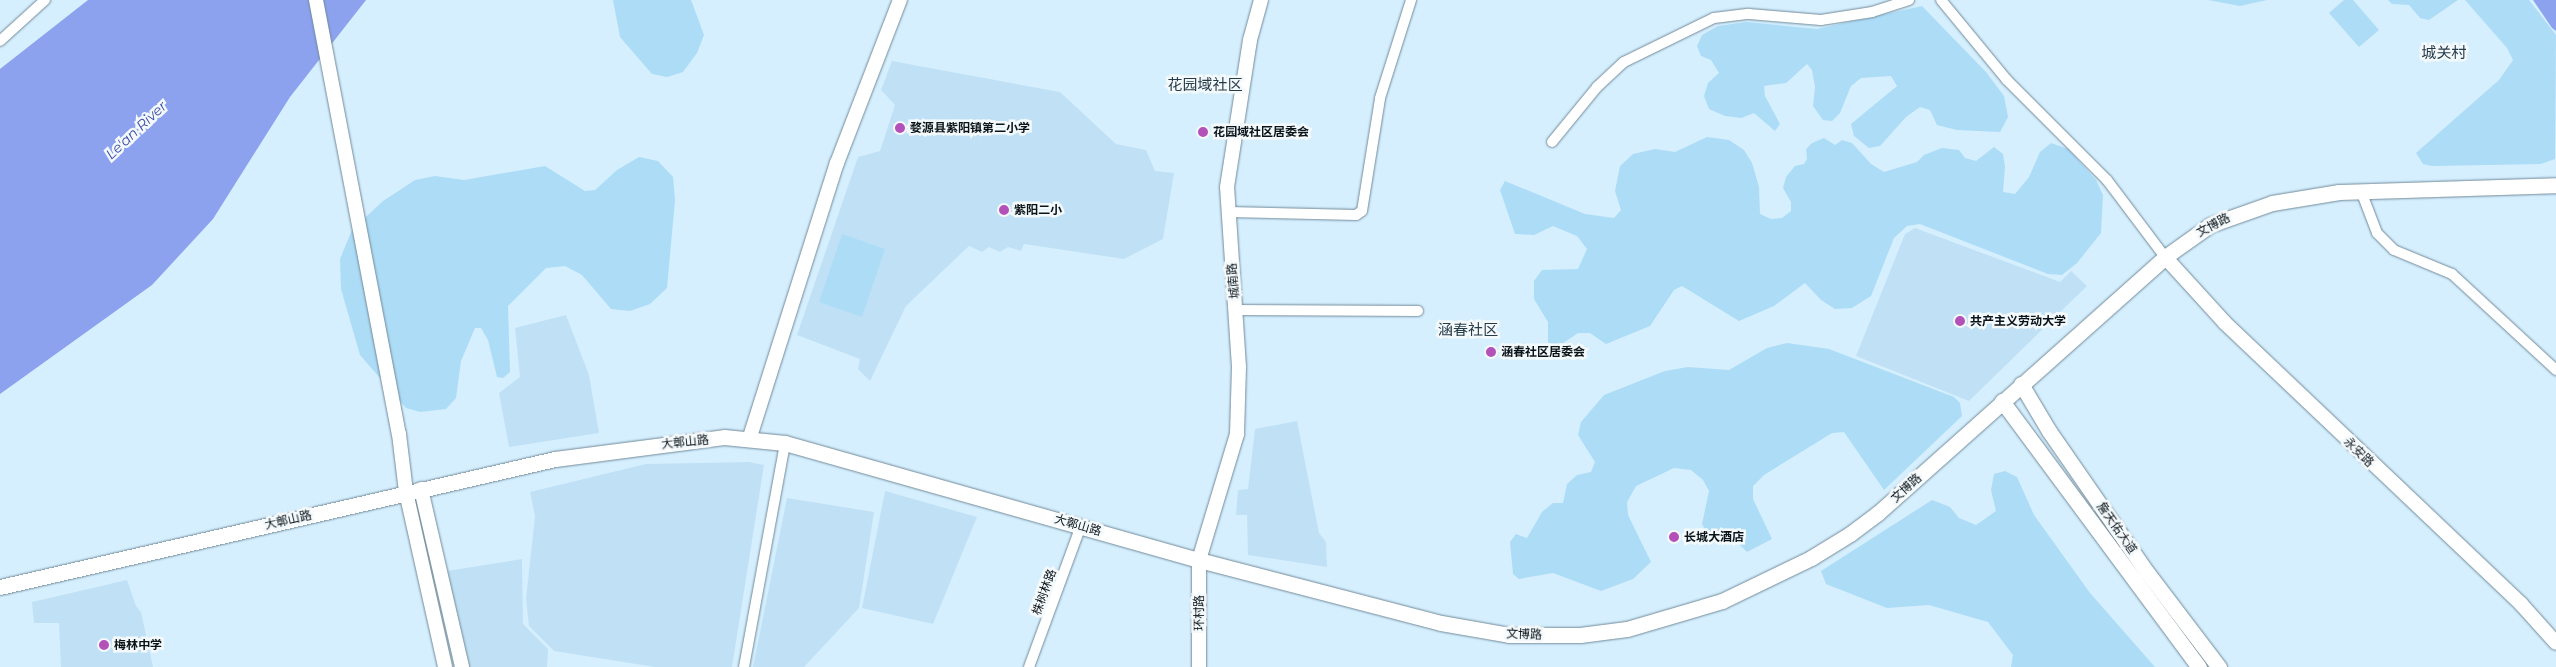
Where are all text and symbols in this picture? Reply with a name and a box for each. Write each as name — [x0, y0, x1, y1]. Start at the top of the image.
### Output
district label: 城关村 — [2422, 44, 2466, 62]
district label: 花园域社区 — [1168, 76, 1242, 94]
water label: Le'an River — [102, 98, 170, 162]
place label: 婺源县紫阳镇第二小学 — [910, 121, 1030, 135]
marker: 婺源县紫阳镇第二小学 — [894, 122, 906, 134]
place label: 花园域社区居委会 — [1213, 125, 1309, 139]
marker: 花园域社区居委会 — [1197, 126, 1209, 138]
place label: 紫阳二小 — [1014, 203, 1062, 217]
marker: 紫阳二小 — [998, 204, 1010, 216]
street label: 文博路 — [2194, 210, 2232, 240]
street label: 城南路 — [1224, 262, 1242, 300]
place label: 共产主义劳动大学 — [1970, 314, 2066, 328]
marker: 共产主义劳动大学 — [1954, 315, 1966, 327]
district label: 涵春社区 — [1438, 321, 1498, 339]
place label: 涵春社区居委会 — [1501, 345, 1585, 359]
marker: 涵春社区居委会 — [1485, 346, 1497, 358]
street label: 大鄣山路 — [660, 432, 710, 452]
street label: 永安路 — [2341, 434, 2377, 470]
street label: 文博路 — [1888, 471, 1924, 505]
street label: 詹天佑大道 — [2094, 499, 2140, 557]
street label: 大鄣山路 — [263, 508, 313, 532]
street label: 大鄣山路 — [1053, 511, 1103, 539]
place label: 长城大酒店 — [1684, 530, 1744, 544]
marker: 长城大酒店 — [1668, 531, 1680, 543]
street label: 株树林路 — [1029, 567, 1059, 617]
street label: 环村路 — [1192, 595, 1206, 631]
street label: 文博路 — [1506, 626, 1542, 642]
place label: 梅林中学 — [114, 638, 162, 652]
marker: 梅林中学 — [98, 639, 110, 651]

